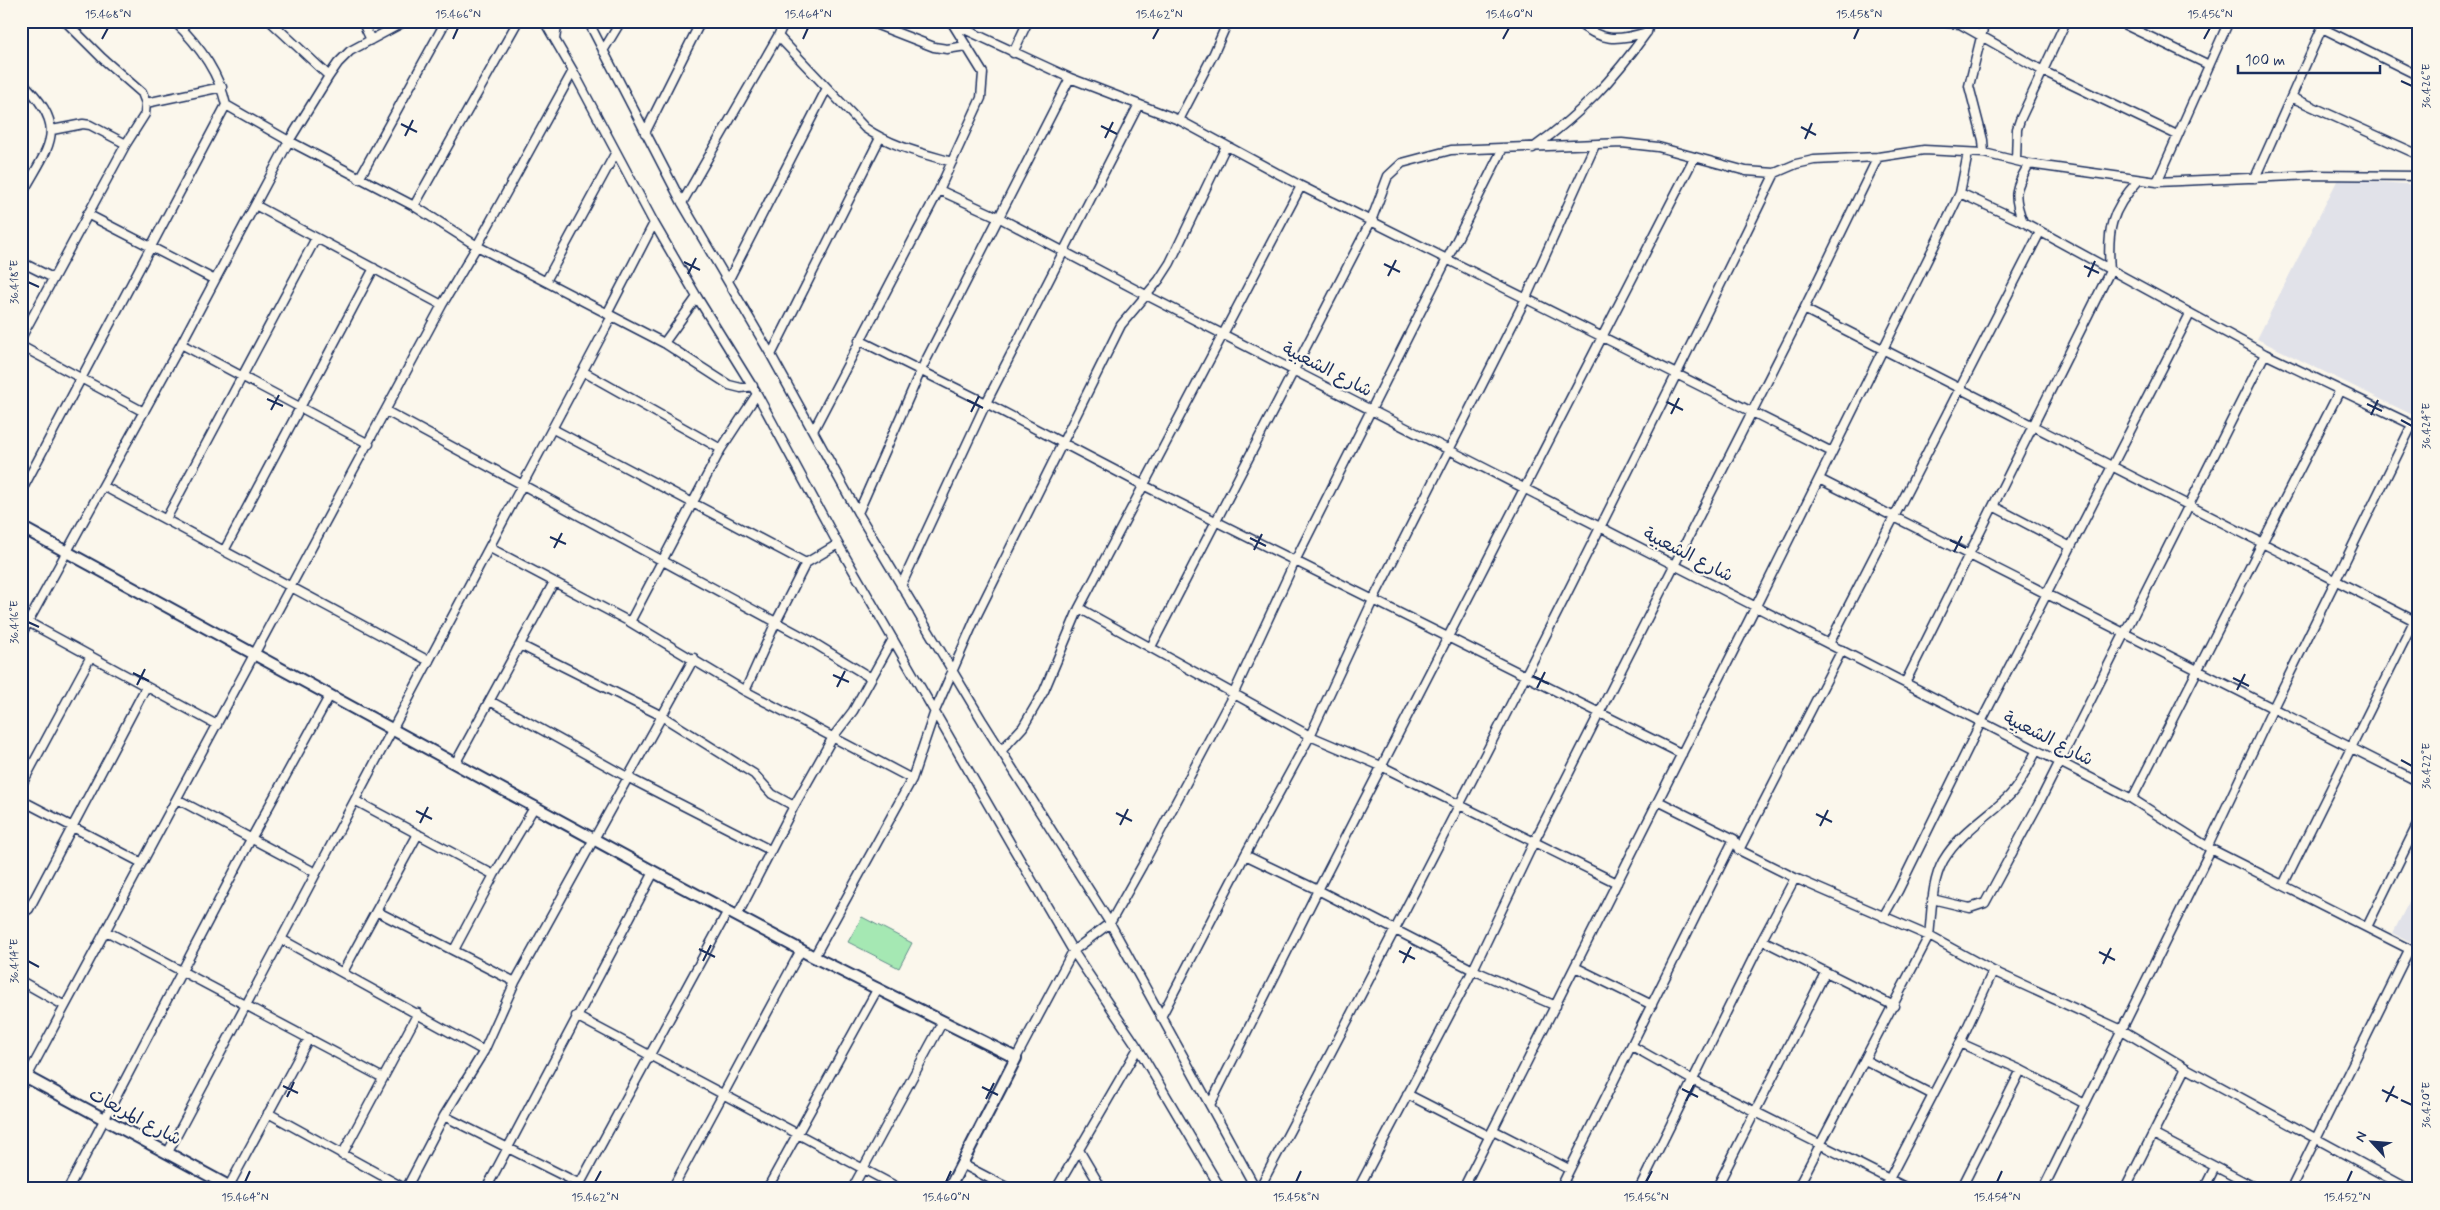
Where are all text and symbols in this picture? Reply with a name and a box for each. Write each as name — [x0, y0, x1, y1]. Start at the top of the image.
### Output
text: 15.468°N — [85, 7, 131, 23]
text: 15.466°N — [435, 7, 481, 23]
text: 15.464°N — [784, 7, 832, 23]
text: 15.462°N — [1135, 7, 1183, 23]
text: 15.460°N — [1485, 7, 1533, 23]
text: 15.458°N — [1836, 7, 1882, 23]
text: 15.456°N — [2187, 7, 2233, 23]
scale bar — [2238, 42, 2380, 74]
text: 100 m — [2245, 51, 2285, 71]
text: 36.426°E — [2419, 64, 2435, 108]
text: 36.418°E — [7, 260, 23, 304]
street label: شارع الشعبية — [1278, 337, 1376, 403]
text: 36.424°E — [2419, 403, 2435, 449]
street label: شارع الشعبية — [1639, 522, 1737, 588]
text: 36.416°E — [7, 600, 23, 644]
street label: شارع الشعبية — [1999, 706, 2097, 772]
text: 36.422°E — [2419, 743, 2435, 789]
text: 36.414°E — [7, 938, 23, 984]
text: 36.420°E — [2419, 1082, 2435, 1128]
street label: شارع المربعات — [85, 1083, 185, 1151]
north arrow — [2348, 1118, 2398, 1168]
text: N — [2351, 1129, 2371, 1145]
text: 15.464°N — [221, 1190, 269, 1206]
text: 15.462°N — [571, 1190, 619, 1206]
text: 15.460°N — [922, 1190, 970, 1206]
text: 15.458°N — [1273, 1190, 1319, 1206]
text: 15.456°N — [1623, 1190, 1669, 1206]
text: 15.454°N — [1973, 1190, 2021, 1206]
text: 15.452°N — [2323, 1190, 2371, 1206]

